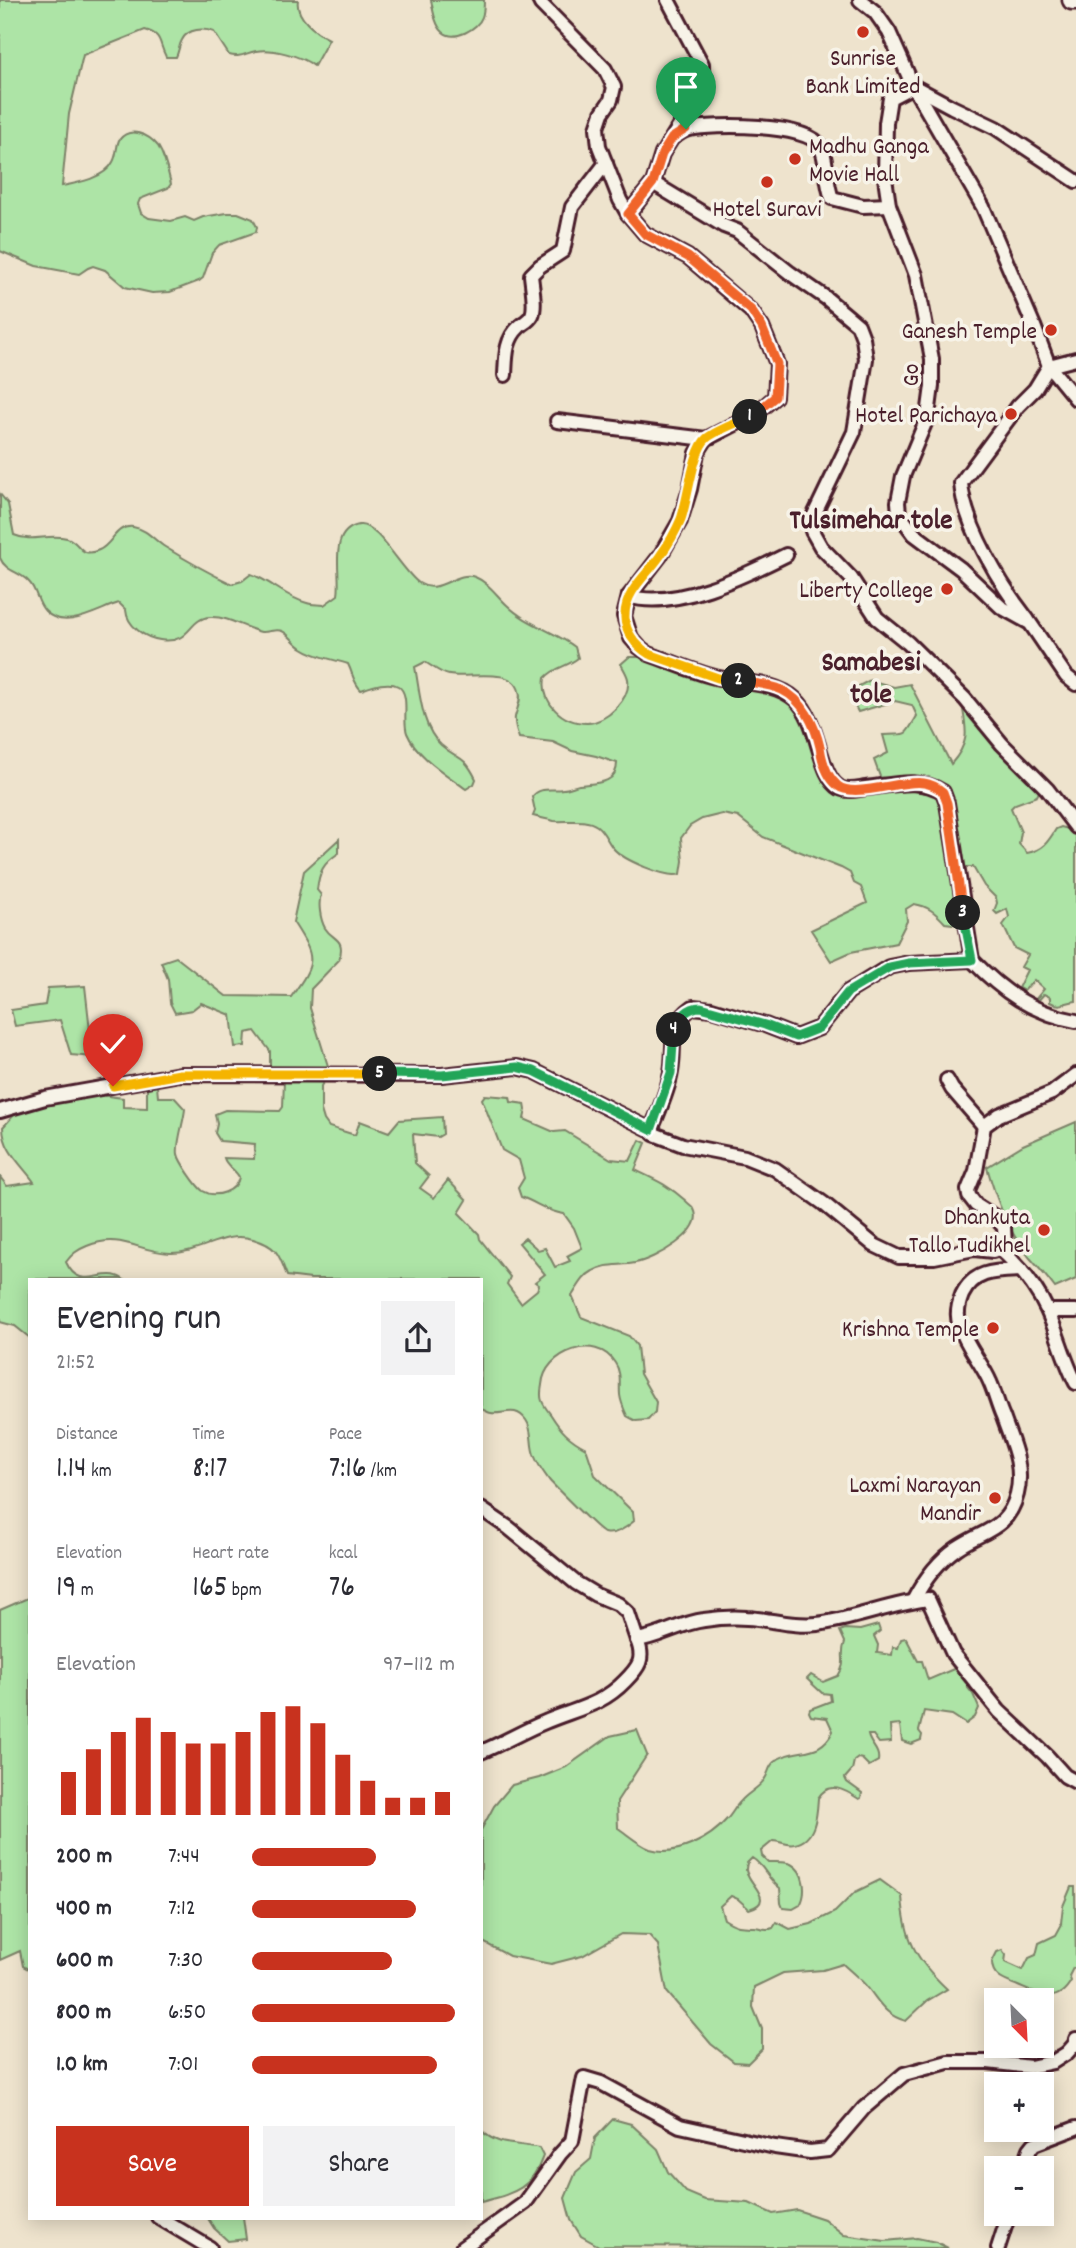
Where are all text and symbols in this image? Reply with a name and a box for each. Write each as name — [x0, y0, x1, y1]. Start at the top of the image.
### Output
marker: Sunrise Bank Limited — [855, 24, 871, 40]
place label: Sunrise Bank Limited — [806, 43, 920, 105]
pin — [656, 57, 716, 129]
icon: arrive — [667, 68, 705, 106]
place label: Madhu Ganga Movie Hall — [809, 131, 929, 193]
marker: Madhu Ganga Movie Hall — [787, 151, 803, 167]
marker: Hotel Suravi — [759, 174, 775, 190]
place label: Hotel Suravi — [712, 194, 822, 228]
place label: Ganesh Temple — [901, 316, 1037, 350]
marker: Ganesh Temple — [1043, 322, 1059, 338]
street label: Go — [896, 364, 930, 386]
pin: 1 — [732, 400, 768, 434]
place label: Hotel Parichaya — [855, 400, 998, 434]
text: 1 — [747, 403, 752, 430]
marker: Hotel Parichaya — [1003, 406, 1019, 422]
district label: Tulsimehar tole — [790, 503, 952, 543]
place label: Liberty College — [799, 575, 933, 609]
marker: Liberty College — [939, 581, 955, 597]
district label: Samabesi tole — [821, 645, 921, 717]
pin: 2 — [722, 664, 756, 698]
text: 2 — [734, 667, 743, 694]
pin: 3 — [946, 895, 981, 930]
text: 3 — [958, 899, 967, 926]
pin: 4 — [656, 1012, 692, 1048]
pin — [83, 1014, 143, 1086]
text: 4 — [670, 1016, 677, 1043]
icon: check — [94, 1025, 132, 1063]
pin: 5 — [362, 1056, 398, 1092]
text: 5 — [375, 1060, 384, 1087]
place label: Dhankuta Tallo Tudikhel — [909, 1202, 1031, 1264]
marker: Dhankuta Tallo Tudikhel — [1036, 1222, 1052, 1238]
text: Evening run — [56, 1293, 221, 1348]
button: share — [381, 1301, 455, 1375]
place label: Krishna Temple — [842, 1314, 979, 1348]
marker: Krishna Temple — [985, 1320, 1001, 1336]
text: 21:52 — [56, 1347, 96, 1380]
text: Distance — [56, 1422, 118, 1449]
text: Time — [192, 1422, 225, 1449]
text: Pace — [329, 1422, 362, 1449]
text: 1.14 — [56, 1449, 87, 1492]
text: 8:17 — [192, 1449, 227, 1492]
text: 7:16 — [329, 1449, 366, 1492]
text: km — [87, 1459, 112, 1486]
text: /km — [366, 1459, 397, 1486]
place label: Laxmi Narayan Mandir — [849, 1470, 981, 1532]
marker: Laxmi Narayan Mandir — [987, 1490, 1003, 1506]
text: Elevation — [56, 1541, 122, 1568]
text: Heart rate — [192, 1541, 269, 1568]
text: kcal — [329, 1541, 358, 1568]
text: 19 — [56, 1568, 76, 1611]
text: 165 — [192, 1568, 228, 1611]
text: 76 — [329, 1568, 355, 1611]
text: m — [76, 1578, 94, 1605]
text: bpm — [228, 1578, 262, 1605]
text: Elevation — [56, 1649, 136, 1682]
text: 97–112 m — [383, 1649, 455, 1682]
text: 200 m — [56, 1841, 112, 1874]
text: 7:44 — [168, 1841, 200, 1874]
text: 400 m — [56, 1893, 112, 1926]
text: 7:12 — [168, 1893, 196, 1926]
text: 600 m — [56, 1945, 113, 1978]
text: 7:30 — [168, 1945, 203, 1978]
north arrow — [984, 1988, 1054, 2058]
map controls — [984, 1988, 1054, 2226]
text: 800 m — [56, 1997, 111, 2030]
text: 6:50 — [168, 1997, 206, 2030]
text: 1.0 km — [56, 2049, 108, 2082]
text: 7:01 — [168, 2049, 198, 2082]
button: + — [984, 2072, 1054, 2142]
button: Save — [56, 2126, 249, 2206]
button: Share — [263, 2126, 455, 2206]
button: − — [984, 2156, 1054, 2226]

